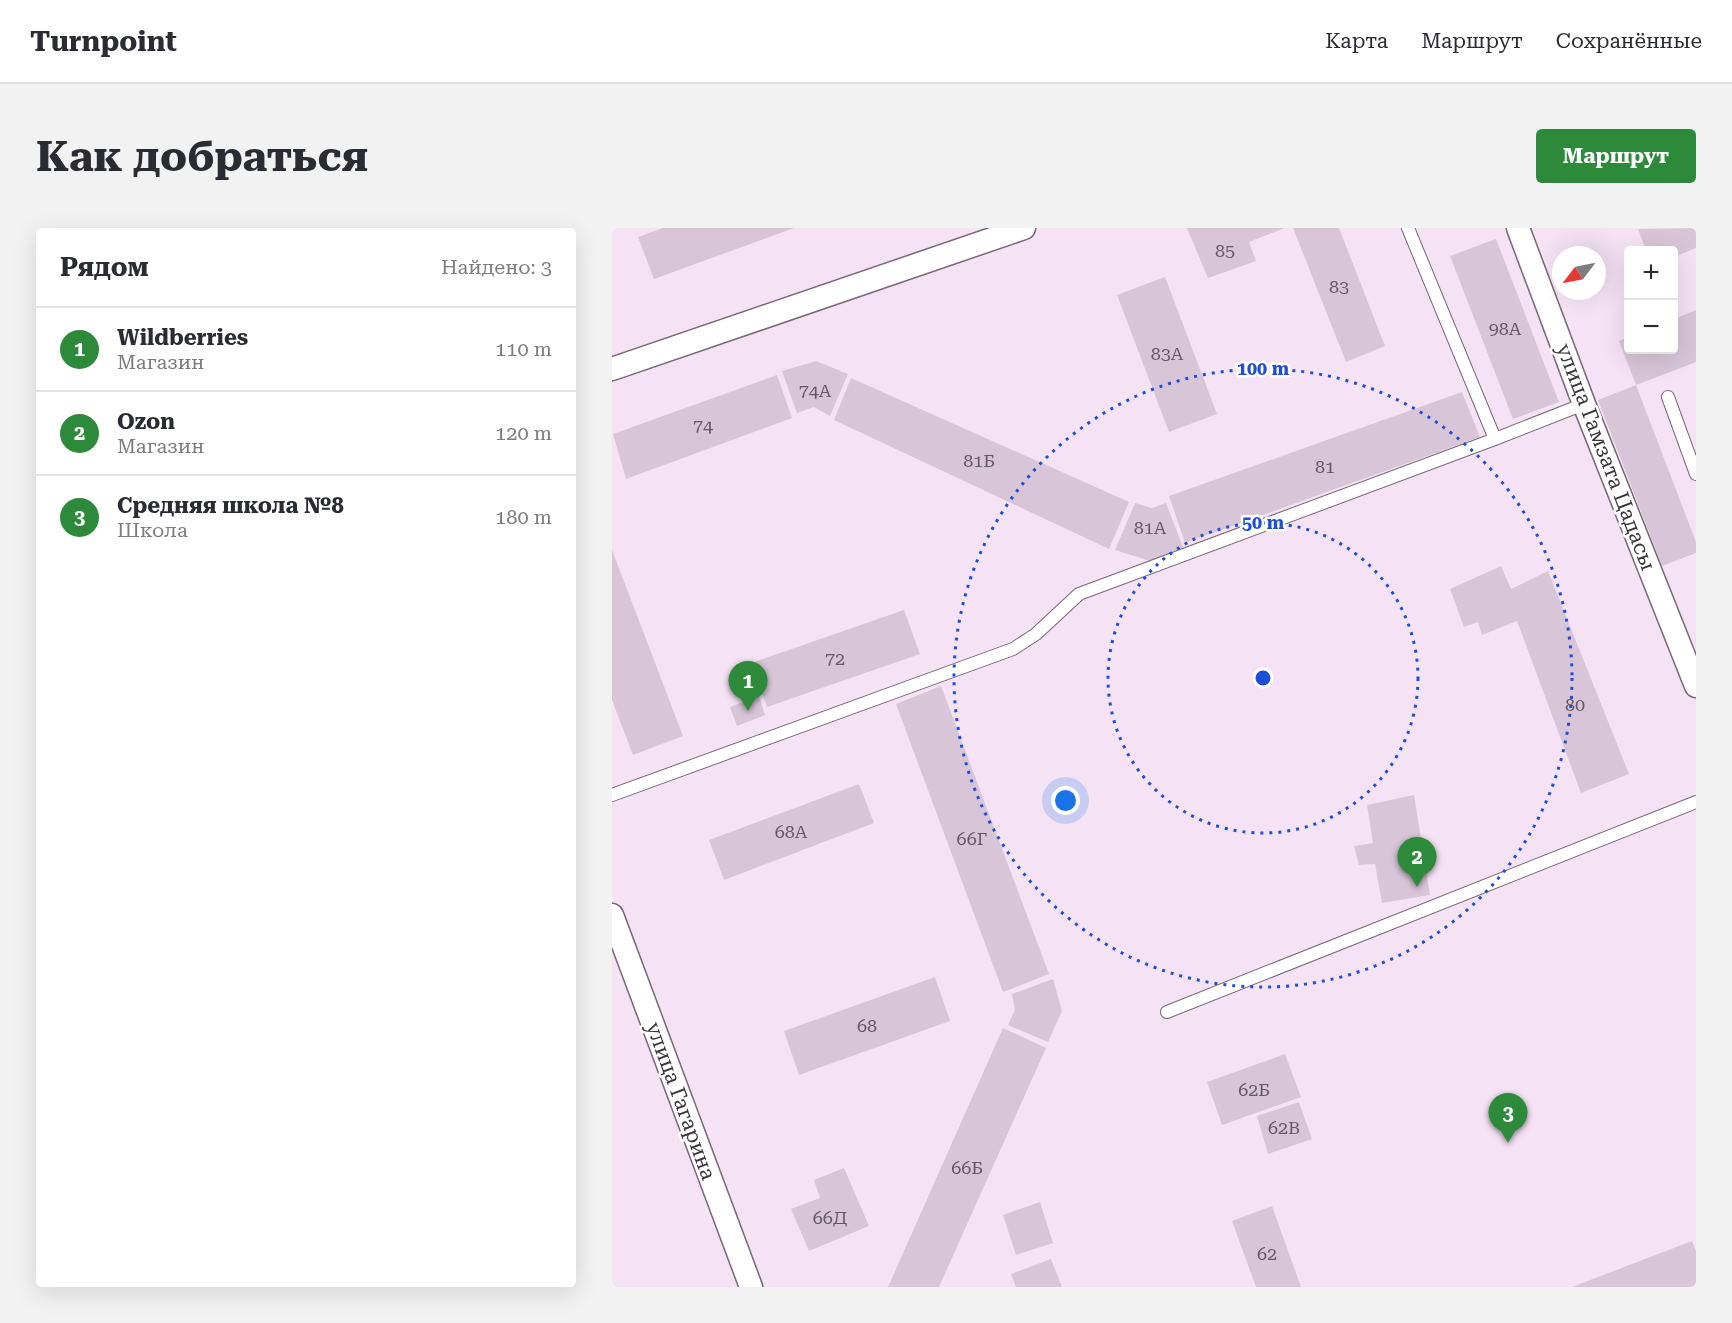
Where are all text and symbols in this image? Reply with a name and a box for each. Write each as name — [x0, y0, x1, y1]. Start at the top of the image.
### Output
text: Turnpoint — [30, 25, 177, 58]
text: Карта — [1325, 29, 1388, 53]
text: Маршрут — [1421, 29, 1523, 53]
text: Сохранённые — [1556, 29, 1702, 53]
button: Маршрут — [1536, 129, 1696, 183]
text: Как добраться — [36, 132, 368, 181]
house number: 85 — [1215, 240, 1235, 261]
north arrow — [1552, 246, 1606, 300]
map controls — [1624, 246, 1678, 354]
button: + — [1624, 246, 1678, 300]
text: Рядом — [60, 252, 149, 282]
text: Найдено: 3 — [441, 255, 552, 279]
house number: 83 — [1329, 276, 1349, 297]
button: − — [1624, 300, 1678, 354]
house number: 98А — [1489, 318, 1522, 339]
text: Wildberries — [117, 325, 248, 350]
text: 1 — [74, 337, 85, 361]
text: 110 m — [495, 337, 552, 361]
street label: улица Гамзата Цадасы — [1552, 340, 1660, 574]
house number: 83А — [1151, 343, 1184, 364]
text: Магазин — [117, 350, 204, 374]
text: 100 m — [1237, 358, 1290, 379]
house number: 74А — [799, 380, 832, 401]
text: Ozon — [117, 409, 175, 434]
house number: 74 — [693, 415, 713, 436]
text: 2 — [74, 421, 85, 445]
text: 120 m — [495, 421, 552, 445]
text: Магазин — [117, 434, 204, 458]
house number: 81Б — [963, 450, 995, 471]
house number: 81 — [1315, 456, 1335, 477]
text: Средняя школа №8 — [117, 493, 344, 518]
text: 3 — [74, 505, 85, 529]
text: 180 m — [495, 505, 552, 529]
text: 50 m — [1242, 512, 1285, 533]
house number: 81А — [1134, 517, 1167, 538]
text: Школа — [117, 518, 188, 542]
house number: 72 — [825, 648, 845, 669]
pin: 1 — [728, 662, 768, 711]
centre of rings — [1253, 668, 1273, 688]
house number: 80 — [1565, 694, 1585, 715]
your location — [1051, 786, 1080, 815]
house number: 68А — [775, 821, 808, 842]
house number: 66Г — [957, 828, 987, 849]
pin: 2 — [1398, 838, 1436, 887]
house number: 68 — [857, 1015, 877, 1036]
street label: улица Гагарина — [641, 1019, 721, 1184]
house number: 62Б — [1238, 1079, 1270, 1100]
pin: 3 — [1488, 1094, 1528, 1143]
house number: 62В — [1268, 1117, 1300, 1138]
house number: 66Б — [951, 1157, 983, 1178]
house number: 66Д — [813, 1207, 847, 1228]
house number: 62 — [1257, 1243, 1277, 1264]

